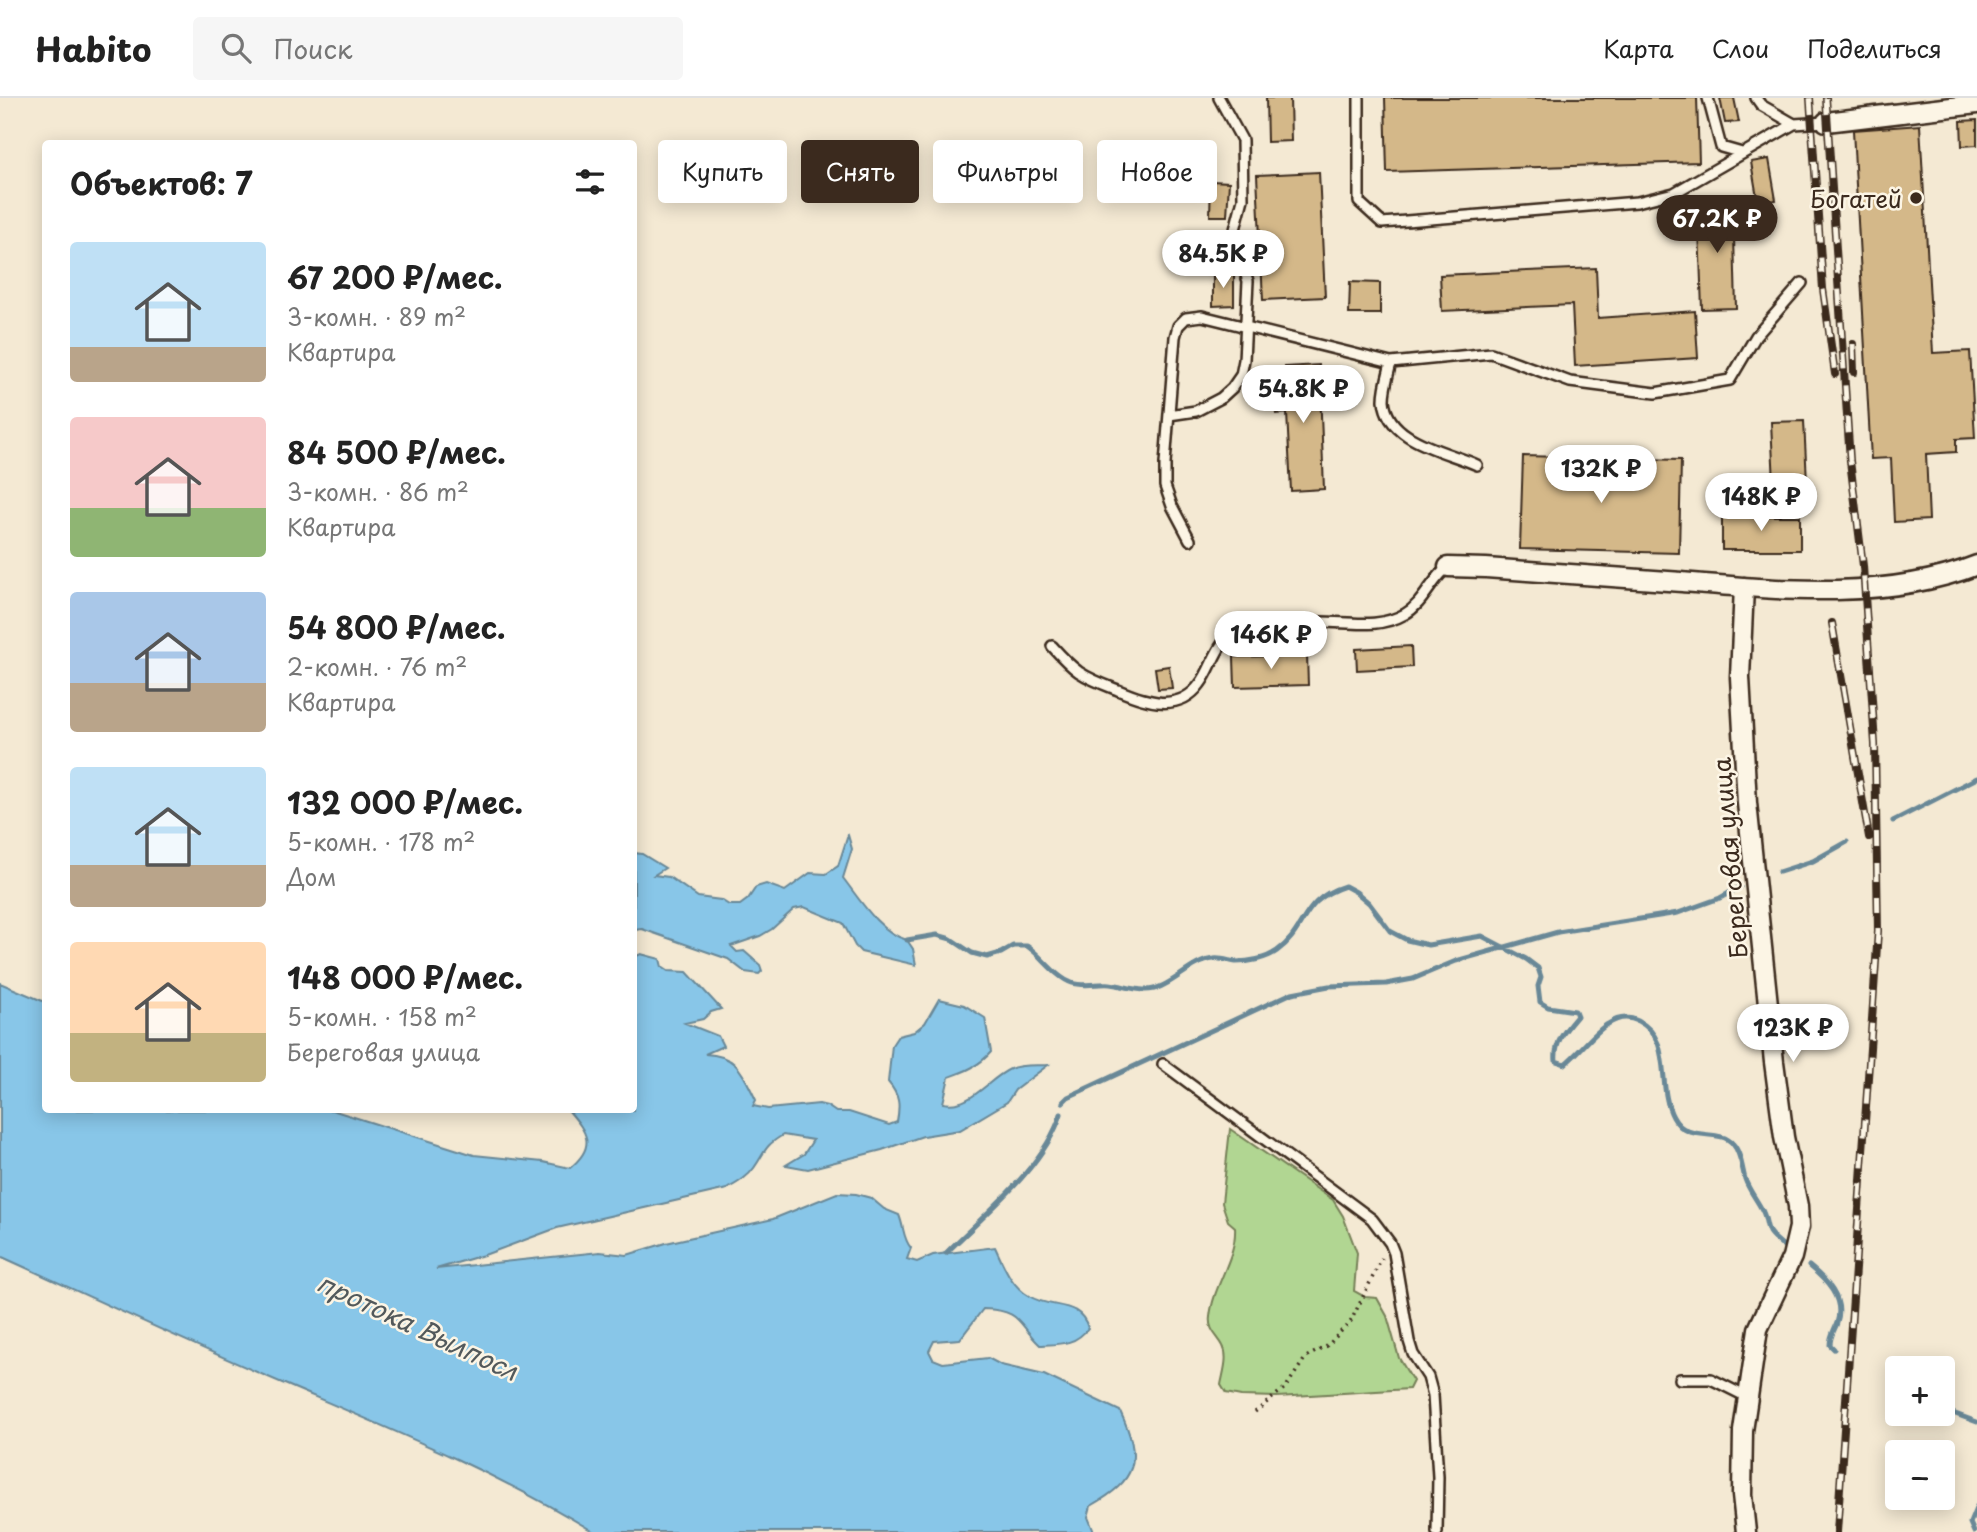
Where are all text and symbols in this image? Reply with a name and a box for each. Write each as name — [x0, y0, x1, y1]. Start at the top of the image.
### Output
search box — [193, 17, 683, 80]
text: Habito — [35, 23, 151, 73]
icon: search — [217, 29, 255, 67]
text: Поиск — [273, 29, 352, 68]
text: Карта — [1603, 30, 1674, 66]
text: Слои — [1712, 30, 1769, 66]
text: Поделиться — [1807, 30, 1942, 66]
chip: Купить — [658, 140, 787, 203]
chip: Снять — [801, 140, 919, 203]
chip: Фильтры — [933, 140, 1083, 203]
chip: Новое — [1097, 140, 1217, 203]
text: Объектов: 7 — [70, 160, 253, 205]
icon: filters — [571, 163, 609, 201]
place label: Богатей — [1810, 180, 1902, 216]
marker: Богатей — [1908, 190, 1924, 206]
pin: 67.2K ₽ — [1652, 195, 1782, 255]
text: 67.2K ₽ — [1673, 200, 1762, 235]
pin: 84.5K ₽ — [1158, 230, 1288, 290]
text: 84.5K ₽ — [1178, 235, 1268, 270]
text: 67 200 ₽/мес. — [287, 254, 503, 299]
icon: home — [126, 270, 210, 354]
text: 3-комн. · 89 m² — [287, 299, 466, 334]
text: Квартира — [287, 334, 395, 369]
pin: 54.8K ₽ — [1238, 366, 1368, 425]
text: 54.8K ₽ — [1257, 370, 1349, 405]
text: 84 500 ₽/мес. — [287, 429, 506, 474]
icon: home — [126, 445, 210, 529]
pin: 132K ₽ — [1544, 446, 1658, 505]
text: 132K ₽ — [1561, 450, 1641, 485]
text: 3-комн. · 86 m² — [287, 474, 469, 509]
pin: 148K ₽ — [1704, 474, 1818, 533]
text: 148K ₽ — [1721, 478, 1801, 513]
text: Квартира — [287, 509, 395, 544]
text: 54 800 ₽/мес. — [287, 604, 506, 649]
pin: 146K ₽ — [1214, 612, 1328, 671]
text: 146K ₽ — [1230, 616, 1312, 651]
icon: home — [126, 620, 210, 704]
text: 2-комн. · 76 m² — [287, 649, 467, 684]
text: Квартира — [287, 684, 395, 719]
street label: Береговая улица — [1702, 756, 1756, 960]
text: 132 000 ₽/мес. — [287, 779, 523, 824]
icon: home — [126, 795, 210, 879]
text: 5-комн. · 178 m² — [287, 824, 475, 859]
text: Дом — [287, 859, 336, 894]
text: 148 000 ₽/мес. — [287, 954, 523, 999]
icon: home — [126, 970, 210, 1054]
text: 5-комн. · 158 m² — [287, 999, 477, 1034]
pin: 123K ₽ — [1736, 1004, 1850, 1064]
text: 123K ₽ — [1753, 1009, 1833, 1044]
text: Береговая улица — [287, 1034, 480, 1069]
water label: протока Вылпосл — [311, 1262, 525, 1390]
map controls — [1885, 1356, 1955, 1510]
button: + — [1885, 1356, 1955, 1426]
button: − — [1885, 1440, 1955, 1510]

